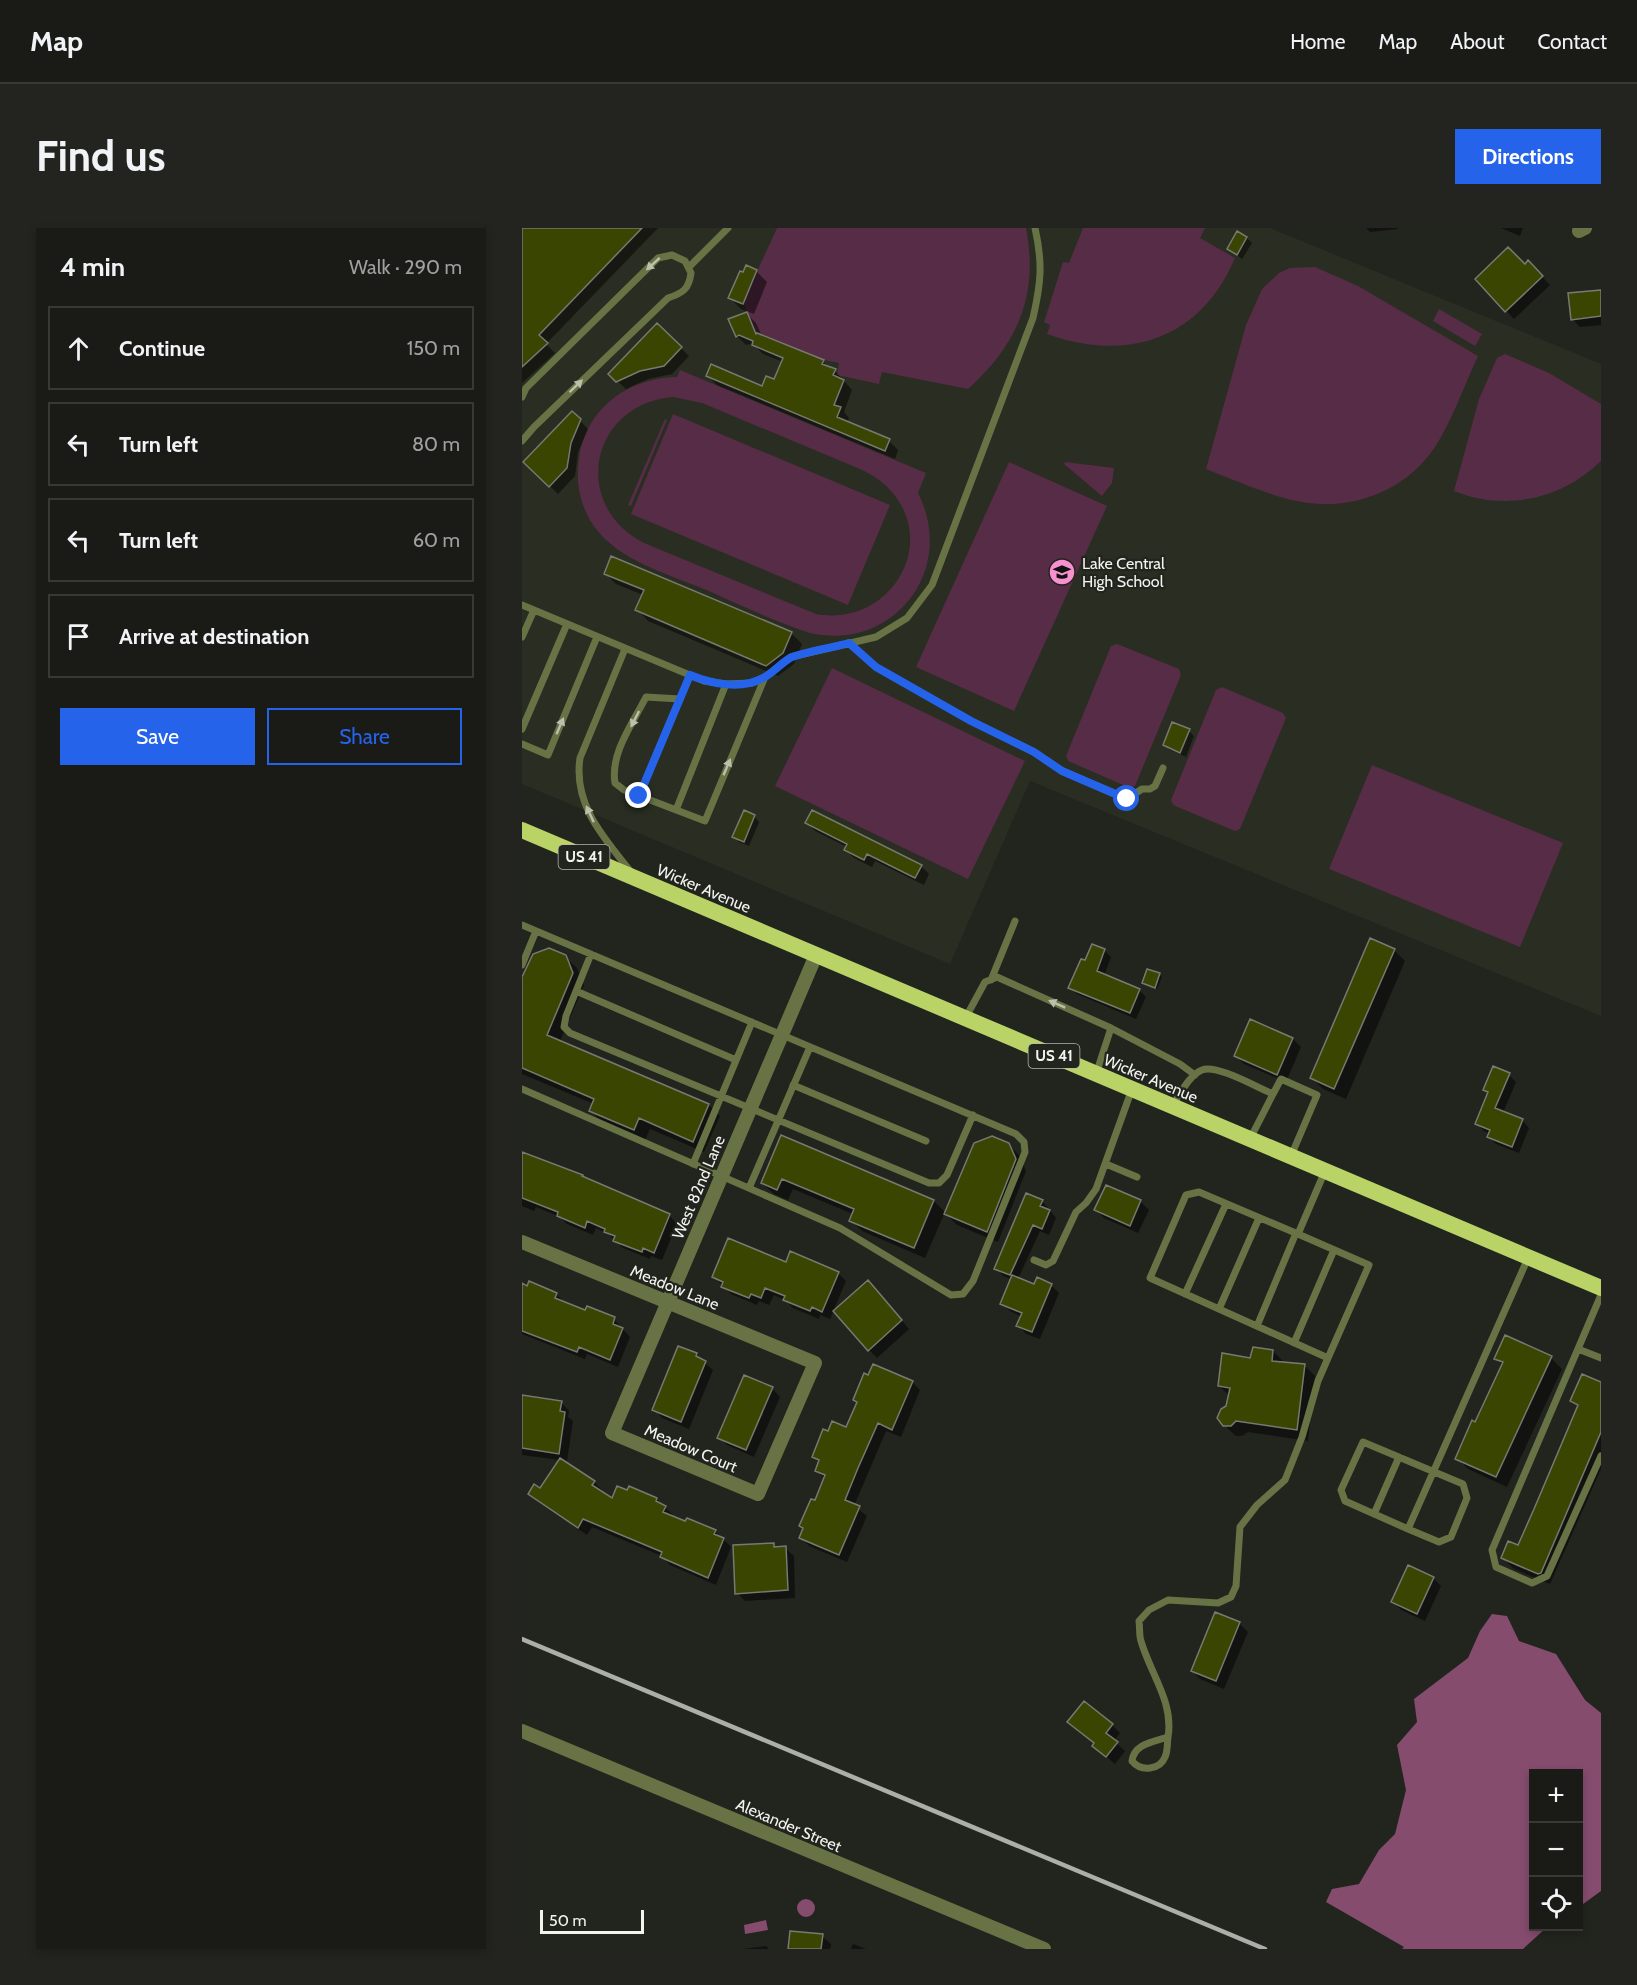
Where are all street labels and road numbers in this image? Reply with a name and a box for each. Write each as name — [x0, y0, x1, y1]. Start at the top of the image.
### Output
road number: US 41 — [558, 845, 610, 869]
street label: Wicker Avenue — [654, 860, 754, 917]
road number: US 41 — [1028, 1044, 1080, 1068]
street label: Wicker Avenue — [1101, 1050, 1201, 1107]
street label: West 82nd Lane — [668, 1133, 729, 1242]
street label: Meadow Lane — [628, 1261, 722, 1314]
street label: Meadow Court — [642, 1420, 741, 1477]
street label: Alexander Street — [733, 1795, 845, 1856]

